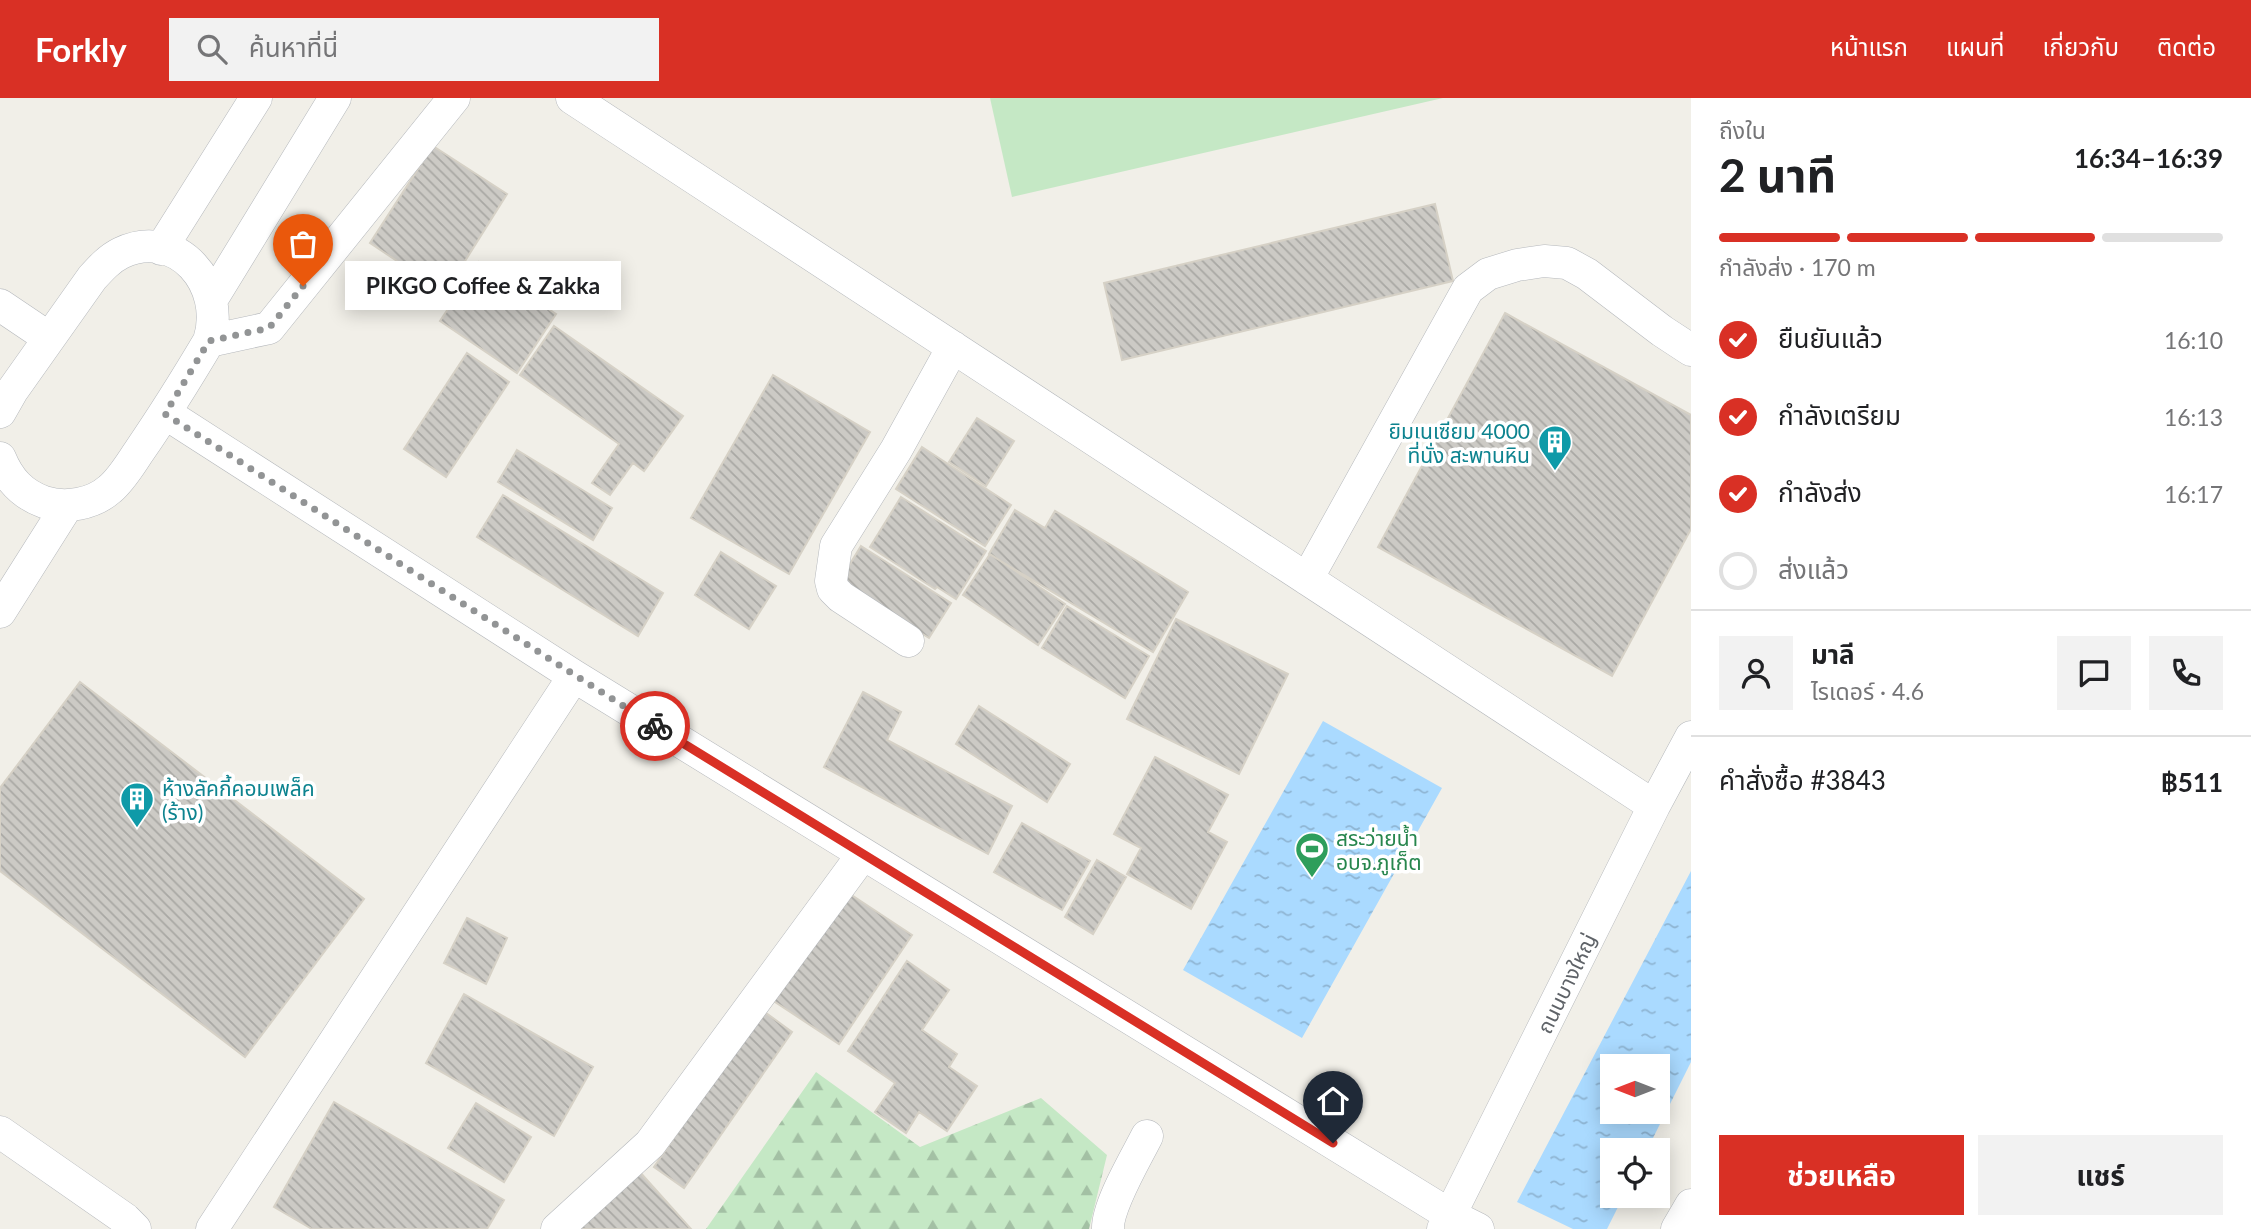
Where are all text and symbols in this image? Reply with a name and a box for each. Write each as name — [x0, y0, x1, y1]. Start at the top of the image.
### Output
search box — [169, 18, 659, 81]
text: Forkly — [35, 29, 127, 69]
icon: search — [193, 30, 231, 68]
text: ค้นหาที่นี่ — [249, 31, 338, 63]
text: หน้าแรก — [1830, 32, 1908, 61]
text: แผนที่ — [1946, 32, 2004, 61]
text: เกี่ยวกับ — [2042, 32, 2119, 61]
text: ติดต่อ — [2157, 32, 2216, 61]
text: ถึงใน — [1719, 116, 1766, 144]
text: 16:34–16:39 — [2074, 142, 2223, 174]
text: 2 นาที — [1719, 147, 1836, 202]
pin — [273, 214, 333, 286]
icon: bag — [284, 225, 322, 263]
text: กำลังส่ง · 170 m — [1719, 253, 1876, 281]
callout: PIKGO Coffee & Zakka — [345, 262, 622, 310]
text: PIKGO Coffee & Zakka — [366, 271, 600, 299]
icon: check — [1719, 321, 1757, 359]
text: ยืนยันแล้ว — [1778, 322, 1883, 354]
text: 16:10 — [2164, 326, 2223, 354]
icon: check — [1719, 398, 1757, 436]
text: กำลังเตรียม — [1778, 399, 1901, 431]
text: 16:13 — [2164, 403, 2223, 431]
place label: ยิมเนเซียม 4000 ที่นั่ง สะพานหิน — [1389, 418, 1530, 467]
building icon: ยิมเนเซียม 4000 ที่นั่ง สะพานหิน — [1536, 423, 1574, 472]
icon: check — [1719, 475, 1757, 513]
text: กำลังส่ง — [1778, 476, 1862, 508]
text: 16:17 — [2164, 480, 2223, 508]
text: ส่งแล้ว — [1778, 553, 1849, 585]
button: person — [1719, 636, 1793, 710]
button: chat — [2057, 636, 2131, 710]
button: phone — [2149, 636, 2223, 710]
text: มาลี — [1811, 638, 1855, 670]
text: ไรเดอร์ · 4.6 — [1811, 677, 1924, 705]
courier — [620, 691, 690, 761]
icon: bike — [636, 707, 674, 745]
text: คำสั่งซื้อ #3843 — [1719, 764, 1886, 796]
text: ฿511 — [2160, 766, 2223, 798]
place label: ห้างลัคกี้คอมเพล็ค (ร้าง) — [162, 774, 315, 824]
building icon: ห้างลัคกี้คอมเพล็ค (ร้าง) — [118, 780, 156, 829]
place label: สระว่ายน้ำ อบจ.ภูเก็ต — [1336, 824, 1422, 876]
sports icon: สระว่ายน้ำ อบจ.ภูเก็ต — [1293, 830, 1331, 879]
street label: ถนนบางใหญ่ — [1531, 929, 1601, 1037]
north arrow — [1600, 1054, 1670, 1124]
map controls — [1600, 1054, 1670, 1208]
pin — [1303, 1071, 1363, 1143]
icon: home — [1314, 1082, 1352, 1120]
button: ช่วยเหลือ — [1719, 1135, 1964, 1215]
button: แชร์ — [1978, 1135, 2223, 1215]
button: locate — [1600, 1138, 1670, 1208]

